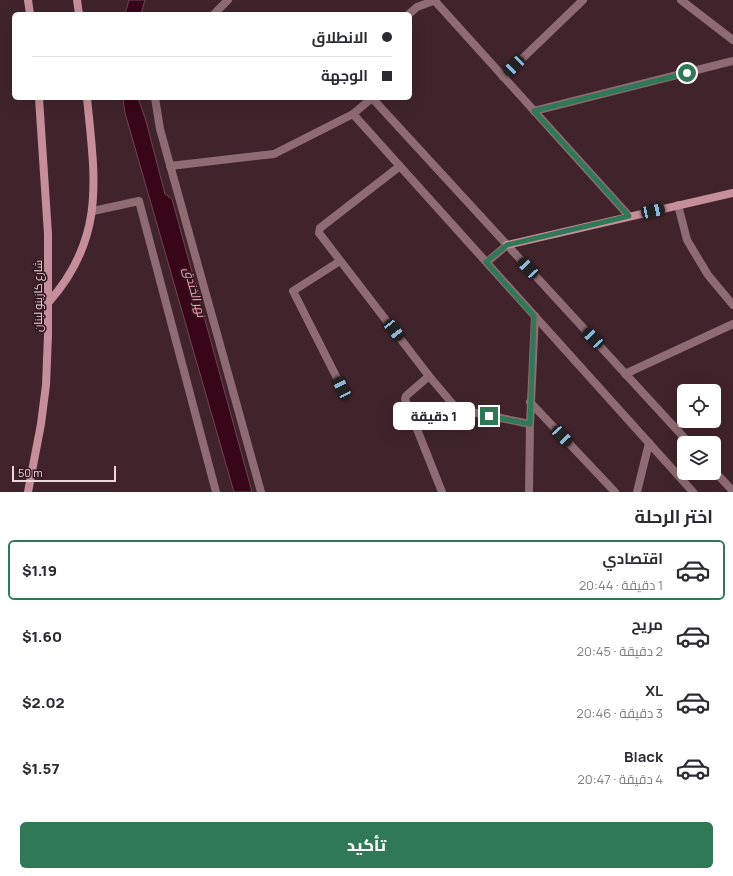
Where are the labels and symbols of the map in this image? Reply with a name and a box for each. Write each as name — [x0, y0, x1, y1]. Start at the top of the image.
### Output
car — [501, 53, 527, 79]
route start — [678, 64, 696, 82]
car — [640, 203, 666, 219]
car — [515, 255, 541, 281]
street label: شارع كازينو لبنان — [30, 260, 46, 332]
water label: نهر الخندق — [180, 265, 211, 321]
car — [382, 317, 406, 343]
car — [580, 325, 606, 351]
car — [331, 375, 353, 401]
callout: 1 دقيقة — [393, 402, 475, 430]
route end — [480, 407, 498, 425]
car — [549, 423, 575, 449]
scale bar — [12, 464, 116, 483]

